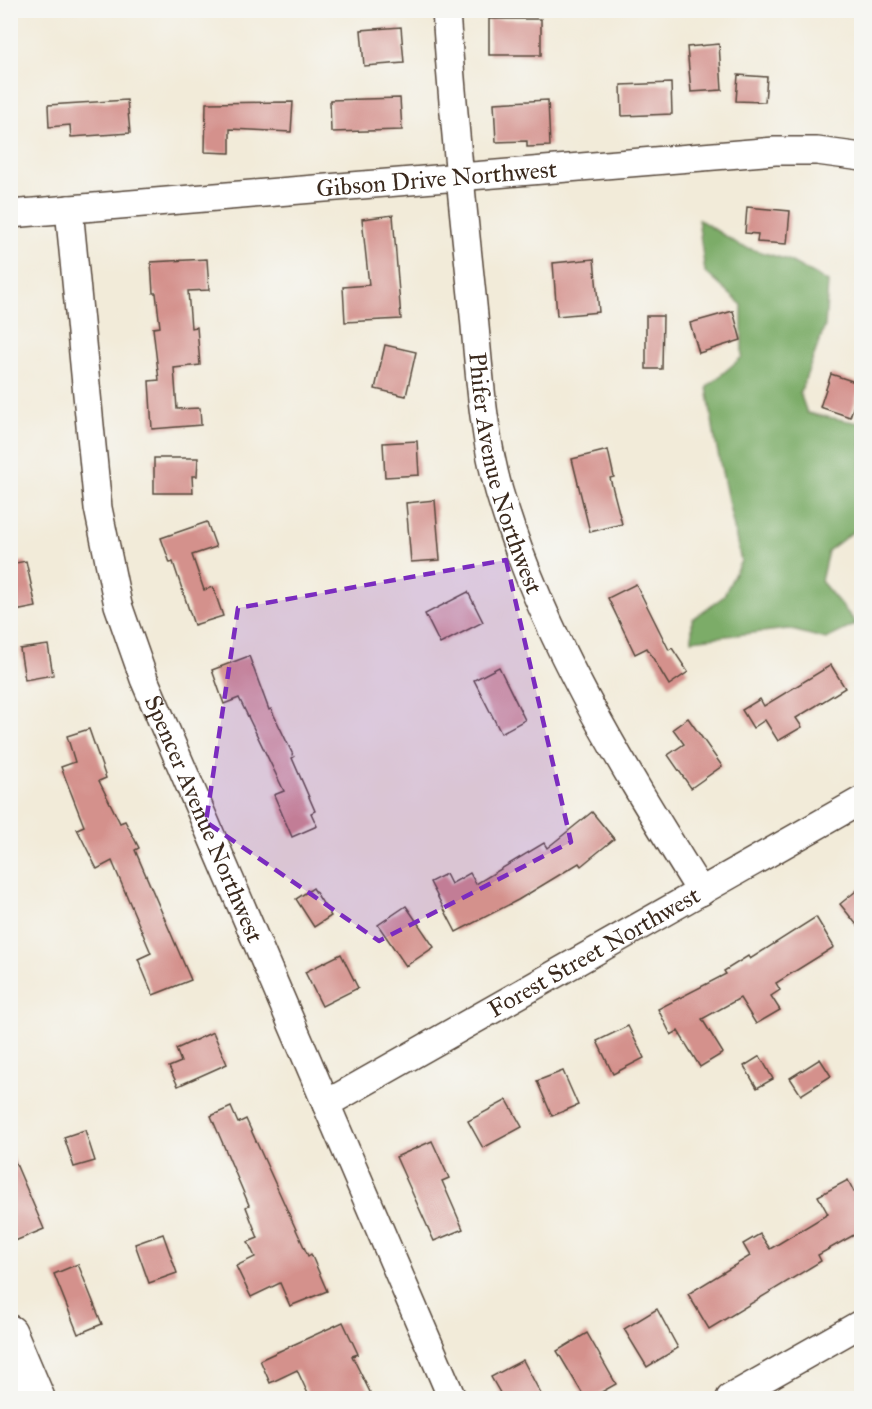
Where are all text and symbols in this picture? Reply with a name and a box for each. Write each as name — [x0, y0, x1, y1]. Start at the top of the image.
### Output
street label: Gibson Drive Northwest — [315, 154, 558, 204]
street label: Phifer Avenue Northwest — [462, 351, 550, 599]
street label: Spencer Avenue Northwest — [138, 691, 270, 947]
street label: Forest Street Northwest — [483, 880, 706, 1024]

